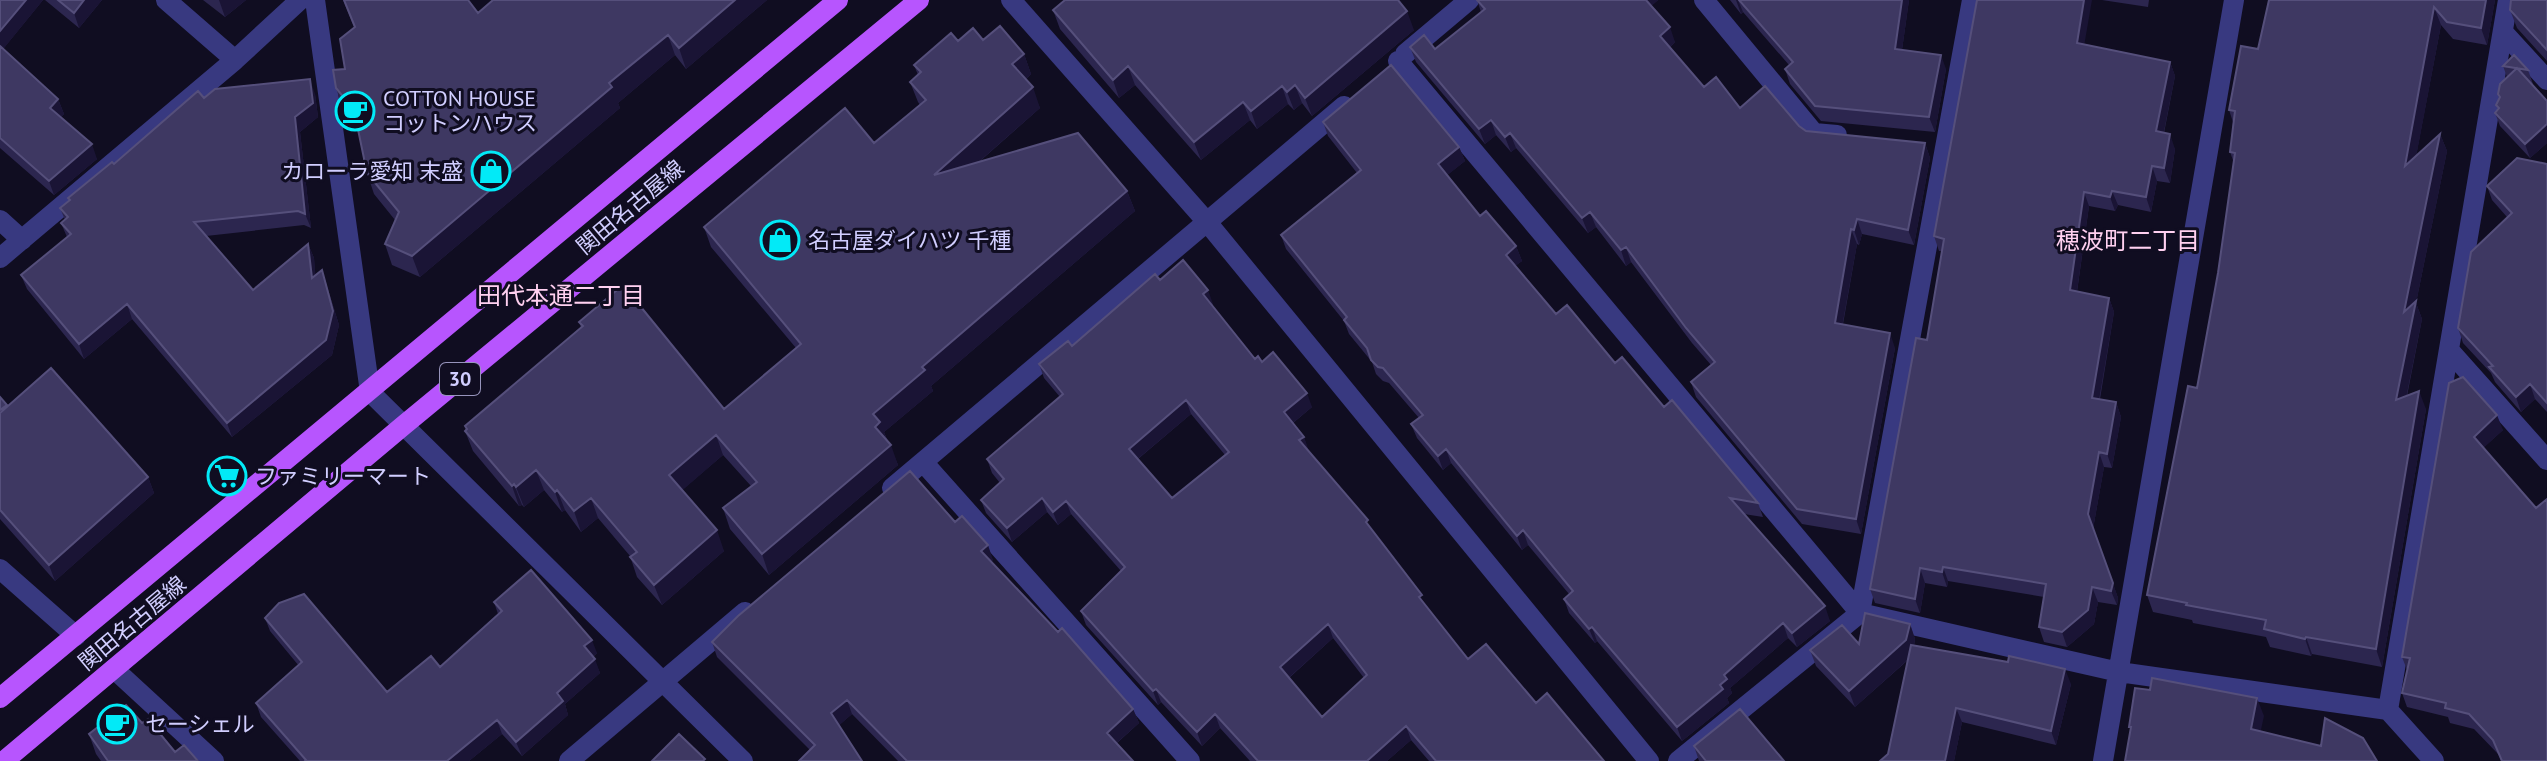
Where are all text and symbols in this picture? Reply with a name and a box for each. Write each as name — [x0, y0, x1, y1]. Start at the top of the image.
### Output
place label: COTTON HOUSE コットンハウス — [383, 84, 537, 137]
cafe icon: COTTON HOUSE コットンハウス — [334, 90, 376, 132]
shop icon: カローラ愛知 末盛 — [470, 150, 512, 192]
street label: 関田名古屋線 — [570, 154, 690, 260]
place label: カローラ愛知 末盛 — [281, 157, 463, 185]
shop icon: 名古屋ダイハツ 千種 — [759, 219, 801, 261]
district label: 穂波町二丁目 — [2056, 225, 2200, 256]
place label: 名古屋ダイハツ 千種 — [808, 226, 1011, 254]
district label: 田代本通二丁目 — [477, 280, 645, 311]
road number: 30 — [440, 363, 480, 395]
supermarket icon: ファミリーマート — [206, 455, 248, 497]
place label: ファミリーマート — [255, 462, 431, 490]
street label: 関田名古屋線 — [72, 570, 192, 676]
cafe icon: セーシェル — [96, 703, 138, 745]
place label: セーシェル — [145, 710, 255, 738]

